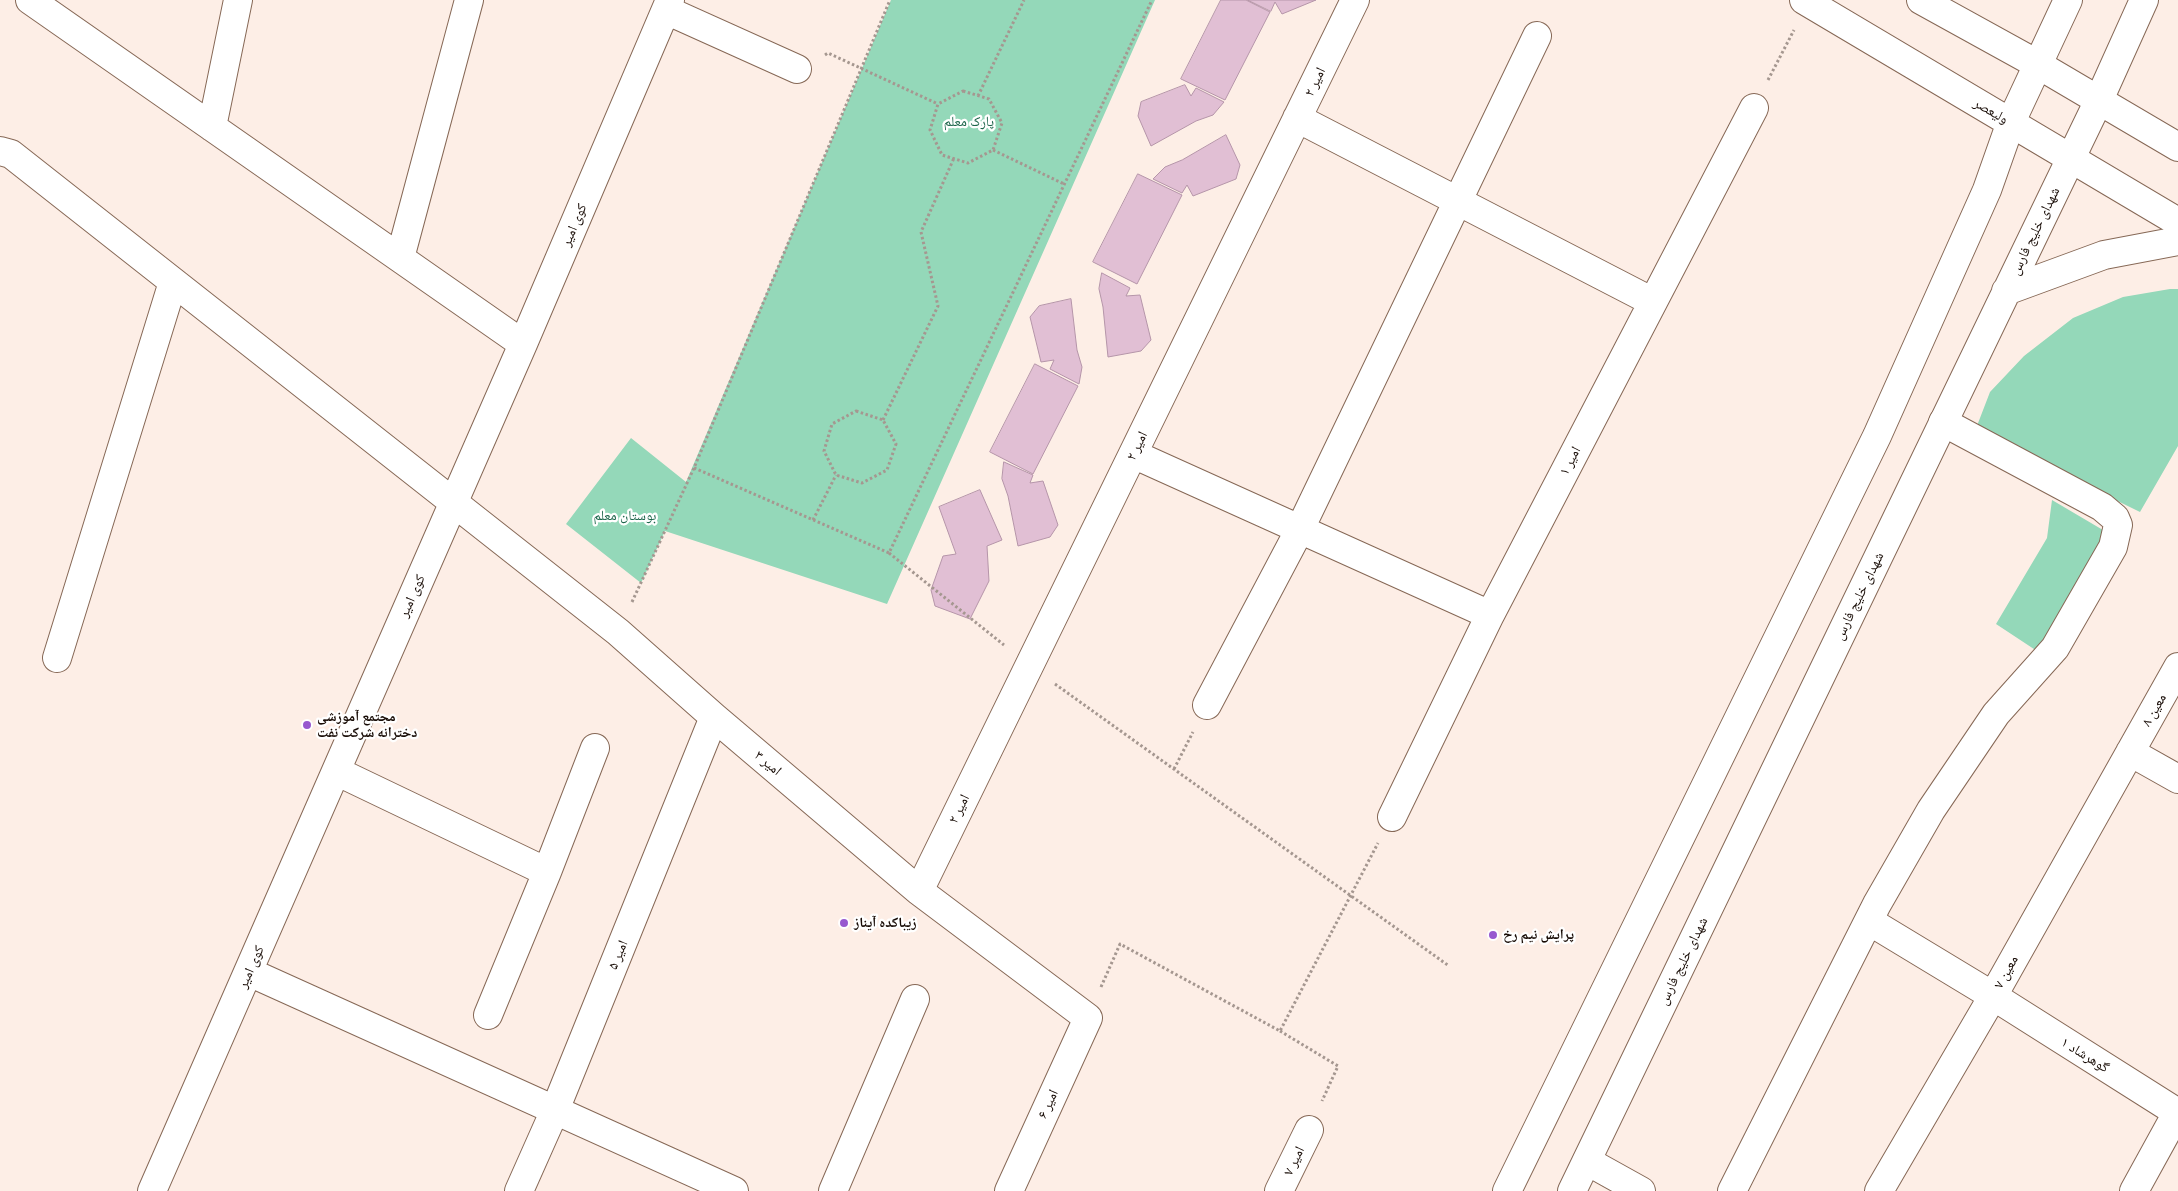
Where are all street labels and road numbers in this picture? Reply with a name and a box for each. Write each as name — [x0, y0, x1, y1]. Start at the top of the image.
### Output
street label: امیر ۲ — [1301, 65, 1329, 99]
street label: ولیعصر — [1971, 94, 2011, 128]
street label: شهدای خلیج فارس — [2006, 184, 2064, 278]
street label: کوی امیر — [558, 201, 590, 249]
street label: امیر ۲ — [1123, 429, 1151, 463]
street label: امیر ۱ — [1556, 444, 1584, 478]
street label: شهدای خلیج فارس — [1830, 549, 1888, 643]
street label: کوی امیر — [395, 572, 429, 620]
street label: معین ۸ — [2138, 691, 2170, 729]
street label: امیر ۳ — [751, 747, 785, 779]
street label: امیر ۲ — [945, 792, 973, 826]
street label: شهدای خلیج فارس — [1654, 914, 1712, 1008]
street label: امیر ۵ — [605, 938, 631, 972]
street label: کوی امیر — [234, 943, 268, 991]
street label: معین ۷ — [1990, 953, 2022, 991]
street label: گوهرشاد ۱ — [2058, 1034, 2112, 1076]
street label: امیر ۶ — [1034, 1087, 1062, 1121]
street label: امیر ۷ — [1280, 1144, 1308, 1178]

